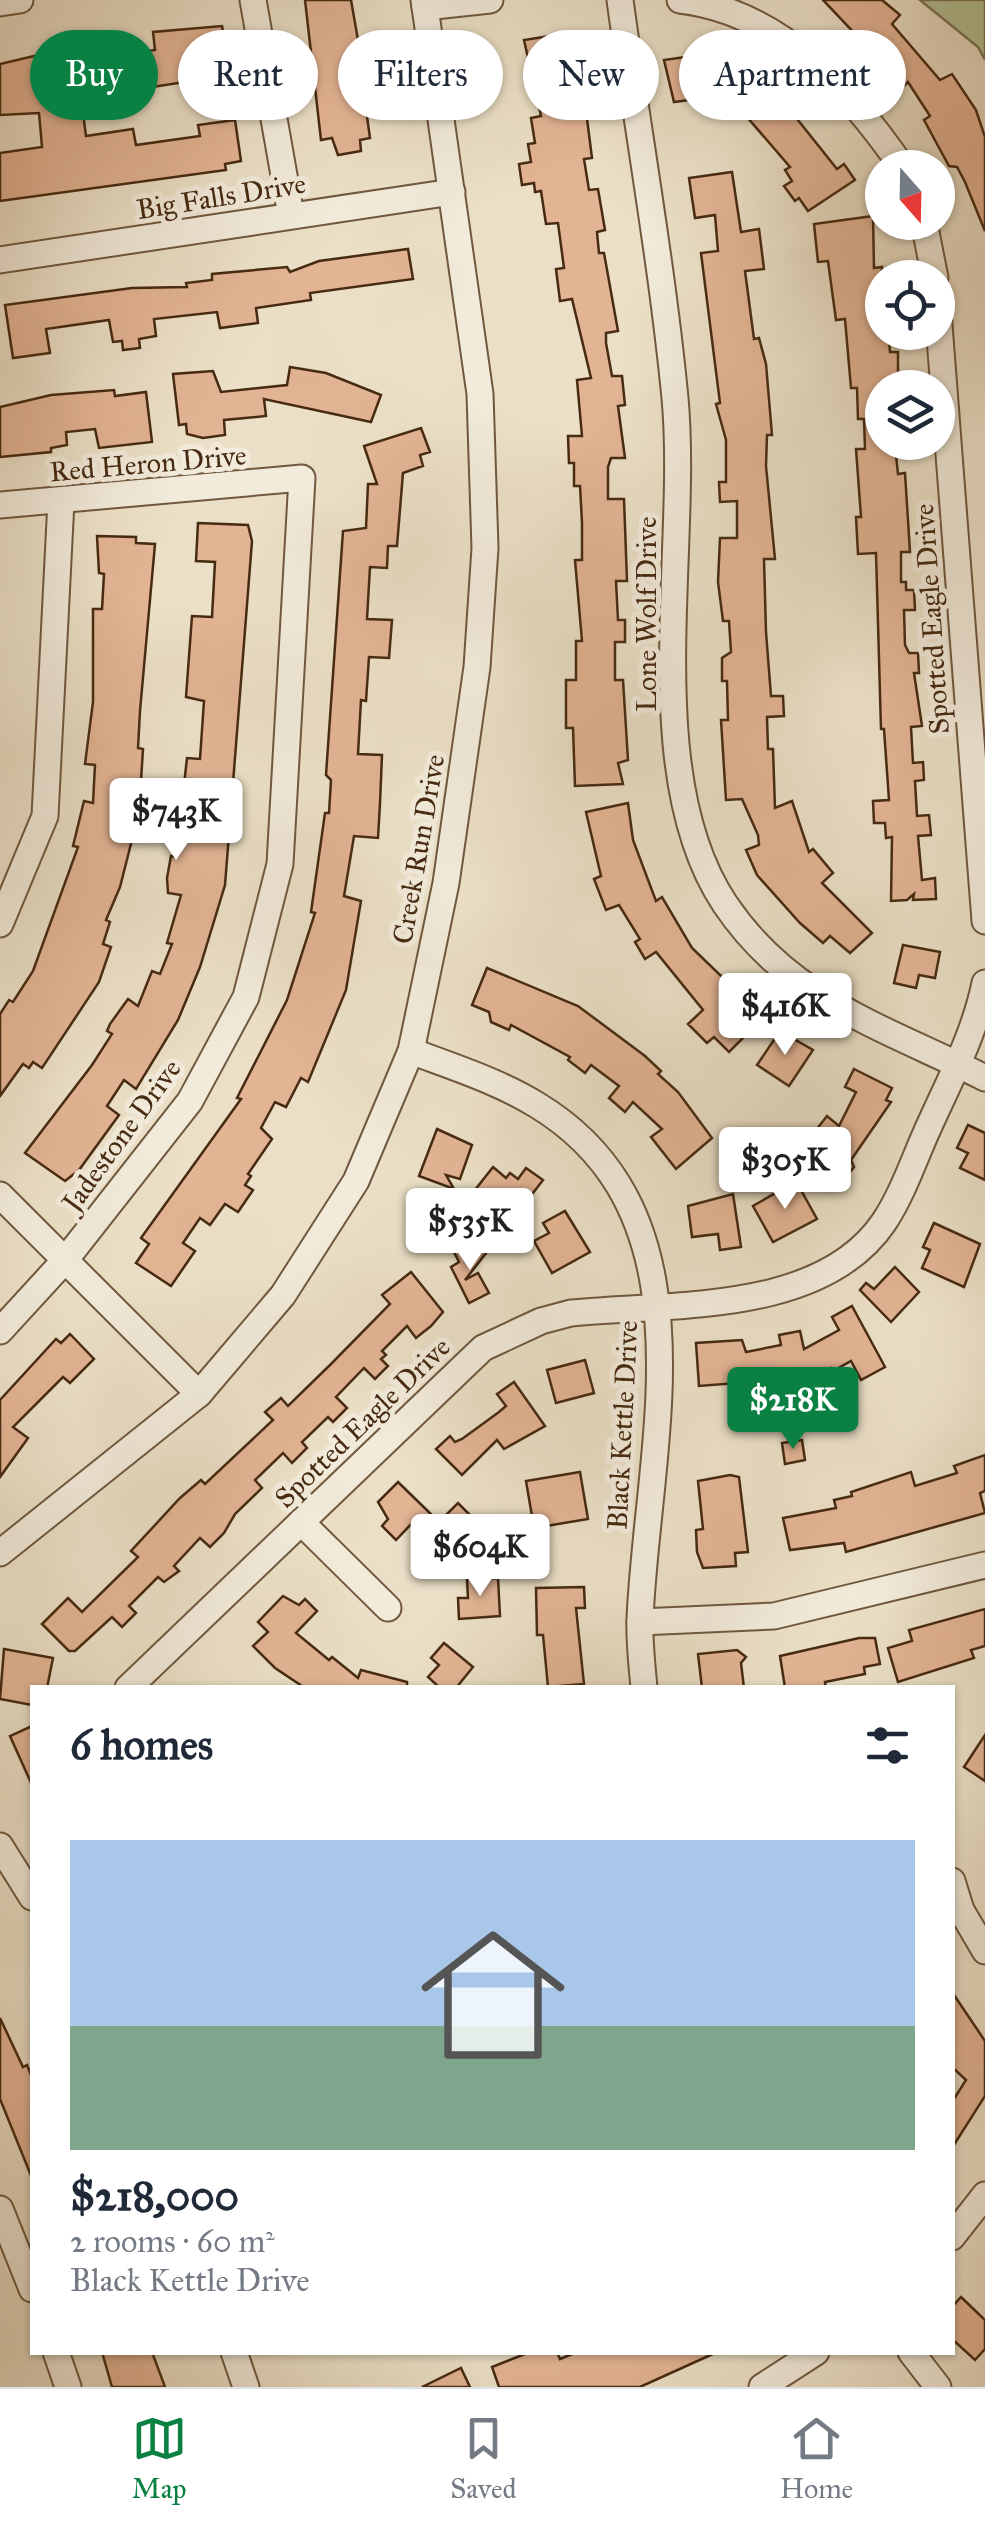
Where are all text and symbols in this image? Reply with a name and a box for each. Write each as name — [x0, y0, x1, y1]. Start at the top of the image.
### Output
chip: Buy — [30, 30, 158, 120]
chip: Rent — [178, 30, 318, 120]
chip: Filters — [338, 30, 503, 120]
chip: New — [523, 30, 659, 120]
chip: Apartment — [679, 30, 906, 120]
north arrow — [865, 150, 955, 240]
map controls — [865, 150, 955, 460]
street label: Big Falls Drive — [134, 166, 308, 227]
button: locate — [865, 260, 955, 350]
button: layers — [865, 370, 955, 460]
street label: Red Heron Drive — [48, 437, 248, 490]
street label: Spotted Eagle Drive — [906, 503, 957, 735]
street label: Lone Wolf Drive — [629, 516, 664, 712]
street label: Creek Run Drive — [385, 752, 452, 947]
pin: $743K — [106, 778, 246, 863]
text: $743K — [132, 791, 220, 830]
pin: $416K — [715, 973, 855, 1058]
text: $416K — [741, 986, 829, 1025]
street label: Jadestone Drive — [53, 1052, 189, 1221]
pin: $305K — [715, 1127, 855, 1212]
text: $305K — [741, 1140, 829, 1179]
pin: $535K — [400, 1188, 540, 1273]
text: $535K — [428, 1201, 512, 1240]
street label: Black Kettle Drive — [600, 1319, 645, 1531]
street label: Spotted Eagle Drive — [267, 1330, 458, 1515]
pin: $218K — [723, 1367, 863, 1452]
text: $218K — [749, 1380, 837, 1419]
pin: $604K — [410, 1514, 550, 1599]
text: $604K — [433, 1527, 527, 1566]
icon: filters — [860, 1718, 915, 1773]
text: 6 homes — [70, 1719, 213, 1771]
icon: home — [403, 1905, 583, 2085]
text: $218,000 — [70, 2170, 239, 2222]
text: 2 rooms · 60 m² — [70, 2222, 275, 2261]
text: Black Kettle Drive — [70, 2261, 310, 2300]
tab: Map — [132, 2411, 187, 2506]
tab: Saved — [450, 2411, 517, 2506]
tab: Home — [780, 2411, 853, 2506]

